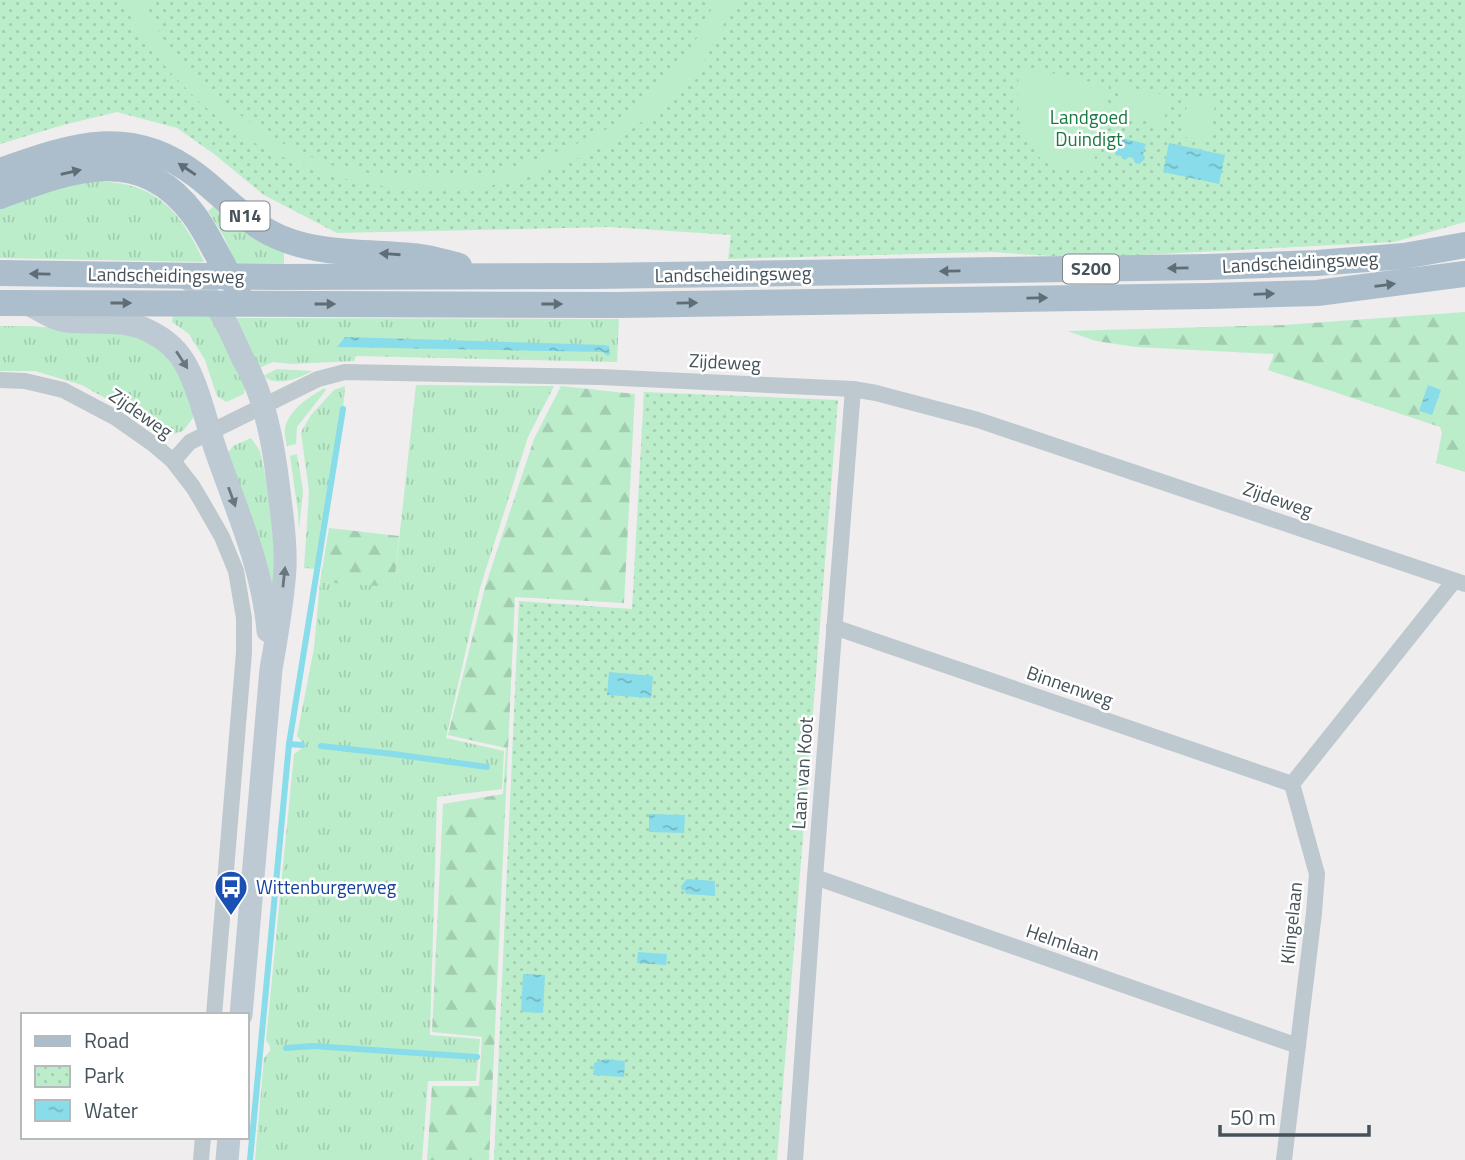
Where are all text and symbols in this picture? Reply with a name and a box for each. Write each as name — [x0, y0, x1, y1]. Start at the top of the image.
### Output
park label: Landgoed Duindigt — [1050, 102, 1128, 153]
one-way arrow — [178, 163, 197, 176]
one-way arrow — [60, 167, 82, 178]
road number: N14 — [220, 202, 270, 230]
street label: Landscheidingsweg — [1221, 243, 1379, 280]
one-way arrow — [379, 248, 401, 259]
road number: S200 — [1063, 255, 1119, 284]
street label: Landscheidingsweg — [654, 258, 812, 289]
street label: Landscheidingsweg — [87, 259, 245, 290]
one-way arrow — [1166, 262, 1188, 274]
one-way arrow — [939, 265, 961, 277]
one-way arrow — [29, 268, 51, 279]
one-way arrow — [1374, 280, 1396, 291]
one-way arrow — [1254, 289, 1276, 300]
one-way arrow — [1026, 293, 1048, 304]
one-way arrow — [110, 297, 132, 309]
one-way arrow — [314, 298, 336, 310]
one-way arrow — [542, 298, 564, 310]
one-way arrow — [676, 298, 698, 309]
street label: Zijdeweg — [688, 345, 762, 378]
one-way arrow — [175, 350, 188, 370]
street label: Zijdeweg — [104, 380, 179, 445]
street label: Zijdeweg — [1239, 473, 1317, 524]
one-way arrow — [227, 486, 238, 507]
one-way arrow — [278, 565, 289, 587]
street label: Binnenweg — [1023, 657, 1118, 714]
street label: Laan van Koot — [783, 715, 820, 830]
bus stop icon: Wittenburgerweg — [212, 868, 250, 917]
place label: Wittenburgerweg — [256, 872, 397, 901]
street label: Klingelaan — [1272, 880, 1309, 966]
street label: Helmlaan — [1022, 915, 1104, 968]
legend — [21, 1013, 248, 1139]
text: Road — [84, 1024, 129, 1056]
text: Park — [84, 1059, 124, 1091]
text: Water — [84, 1094, 138, 1126]
scale bar — [1220, 1094, 1369, 1138]
text: 50 m — [1230, 1101, 1276, 1133]

